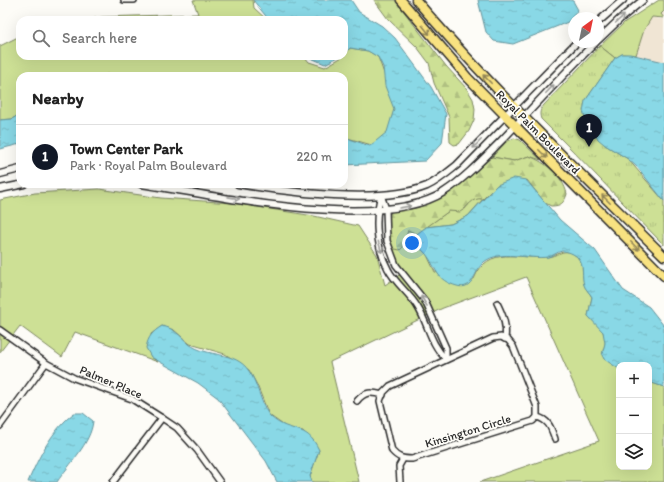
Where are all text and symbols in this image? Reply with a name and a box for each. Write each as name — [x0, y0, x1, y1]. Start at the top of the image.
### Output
north arrow — [568, 12, 604, 48]
one-way arrow — [615, 15, 625, 24]
search box — [16, 16, 348, 60]
one-way arrow — [421, 25, 430, 36]
icon: search — [30, 27, 52, 49]
text: Search here — [62, 29, 137, 47]
one-way arrow — [482, 74, 492, 84]
one-way arrow — [545, 84, 555, 94]
street label: Royal Palm Boulevard — [493, 87, 583, 177]
text: Nearby — [32, 88, 84, 108]
pin: 1 — [576, 114, 602, 147]
one-way arrow — [473, 139, 482, 149]
text: Town Center Park — [70, 140, 183, 158]
text: 1 — [42, 149, 48, 164]
text: 220 m — [296, 149, 332, 164]
one-way arrow — [538, 149, 548, 159]
text: Park · Royal Palm Boulevard — [70, 158, 227, 173]
one-way arrow — [601, 194, 611, 204]
one-way arrow — [227, 195, 240, 203]
one-way arrow — [399, 203, 412, 211]
your location — [402, 233, 422, 253]
one-way arrow — [377, 240, 384, 253]
one-way arrow — [630, 241, 639, 251]
one-way arrow — [419, 295, 427, 307]
map controls — [616, 362, 652, 470]
button: + — [616, 362, 652, 398]
street label: Palmer Place — [78, 363, 145, 402]
button: − — [616, 398, 652, 434]
street label: Kinsington Circle — [423, 411, 513, 451]
button: layers — [616, 434, 652, 470]

